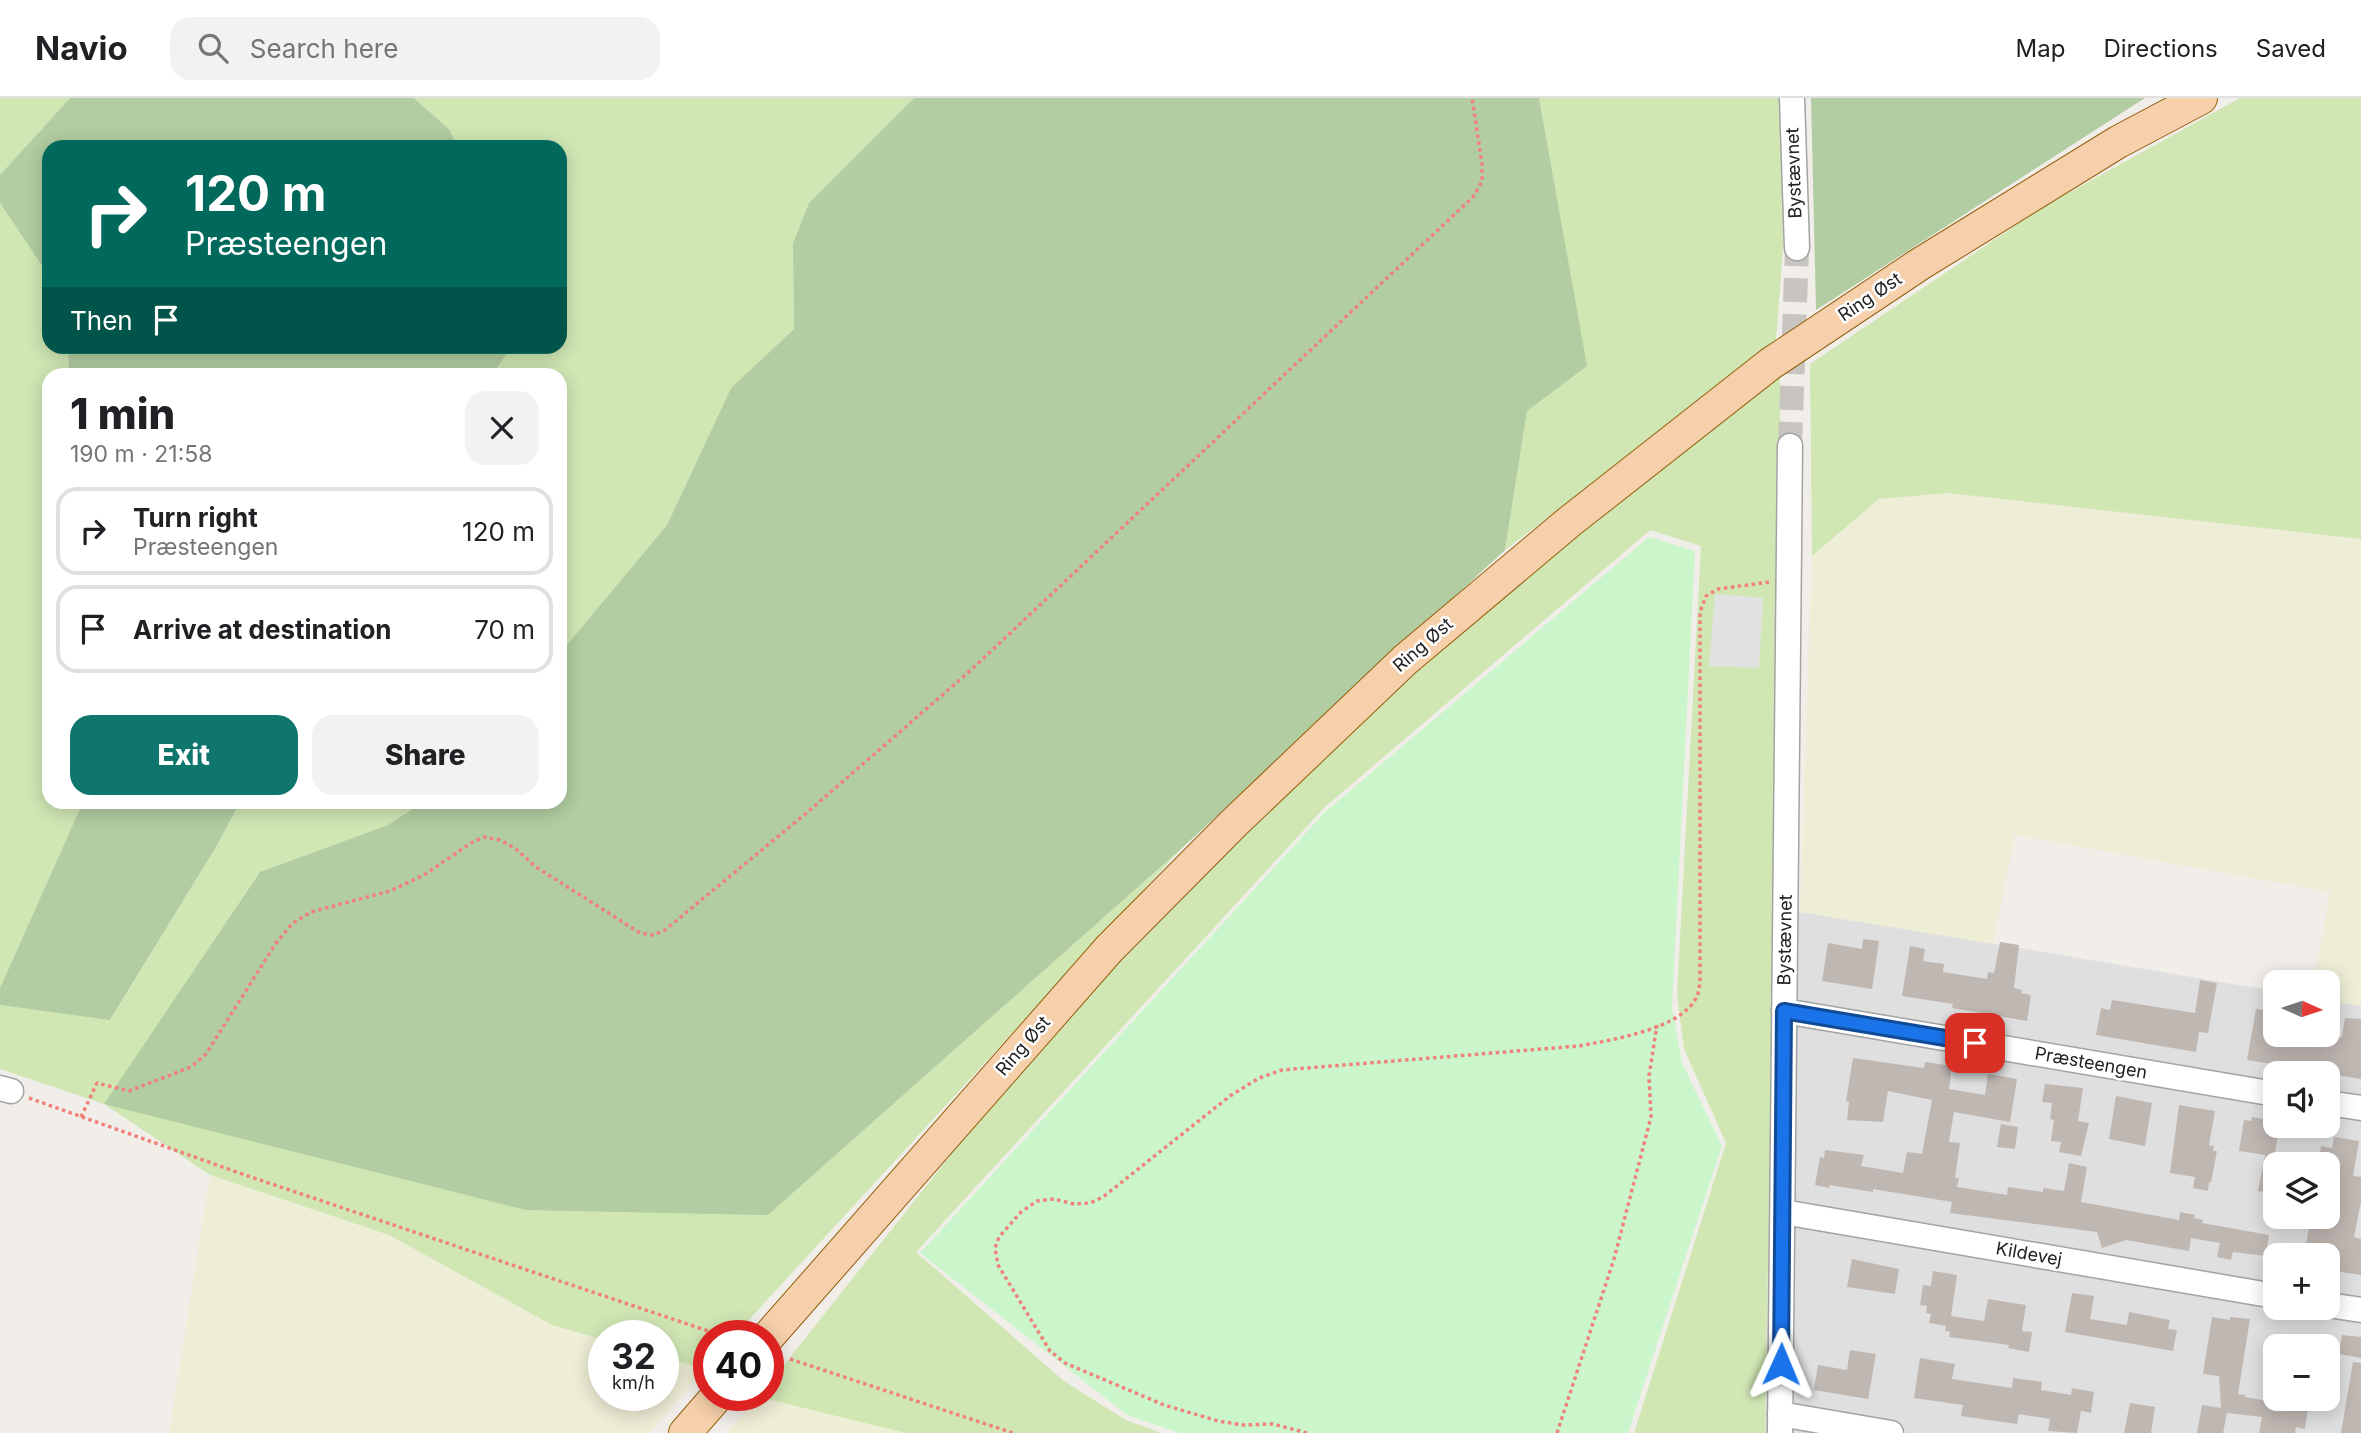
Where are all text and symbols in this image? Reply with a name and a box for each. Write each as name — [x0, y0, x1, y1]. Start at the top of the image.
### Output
search box — [170, 17, 660, 80]
text: Navio — [35, 28, 128, 68]
icon: search — [194, 29, 232, 67]
text: Search here — [250, 33, 398, 64]
text: Map — [2016, 34, 2065, 63]
text: Directions — [2103, 34, 2218, 63]
text: Saved — [2256, 34, 2326, 63]
street label: Bystævnet — [1781, 127, 1806, 219]
text: 120 m — [185, 164, 326, 223]
icon: right — [70, 168, 161, 259]
text: Præsteengen — [185, 224, 387, 263]
street label: Ring Øst — [1834, 268, 1905, 325]
icon: arrive — [147, 301, 185, 339]
text: Then — [70, 305, 133, 336]
text: 1 min — [70, 388, 175, 439]
button: close — [465, 391, 539, 465]
text: 190 m · 21:58 — [70, 440, 213, 468]
text: Turn right — [133, 502, 258, 533]
icon: right — [74, 512, 112, 550]
text: 120 m — [462, 516, 535, 547]
text: Præsteengen — [133, 533, 278, 561]
icon: arrive — [74, 610, 112, 648]
street label: Ring Øst — [1389, 613, 1457, 676]
text: Arrive at destination — [133, 614, 392, 645]
text: 70 m — [474, 614, 535, 645]
button: Exit — [70, 715, 298, 795]
button: Share — [312, 715, 539, 795]
street label: Bystævnet — [1773, 894, 1796, 986]
north arrow — [2263, 970, 2340, 1046]
map controls — [2263, 970, 2340, 1411]
street label: Ring Øst — [991, 1012, 1054, 1080]
pin — [1945, 1013, 2005, 1073]
icon: arrive — [1956, 1024, 1994, 1062]
street label: Præsteengen — [2033, 1042, 2149, 1083]
button: sound — [2263, 1061, 2340, 1138]
button: layers — [2263, 1152, 2340, 1229]
street label: Kildevej — [1994, 1237, 2064, 1270]
button: + — [2263, 1243, 2340, 1320]
speed limit sign: 40 — [693, 1320, 784, 1411]
position arrow — [1744, 1327, 1818, 1401]
button: − — [2263, 1334, 2340, 1411]
text: 32 — [611, 1335, 656, 1377]
text: km/h — [612, 1372, 655, 1393]

